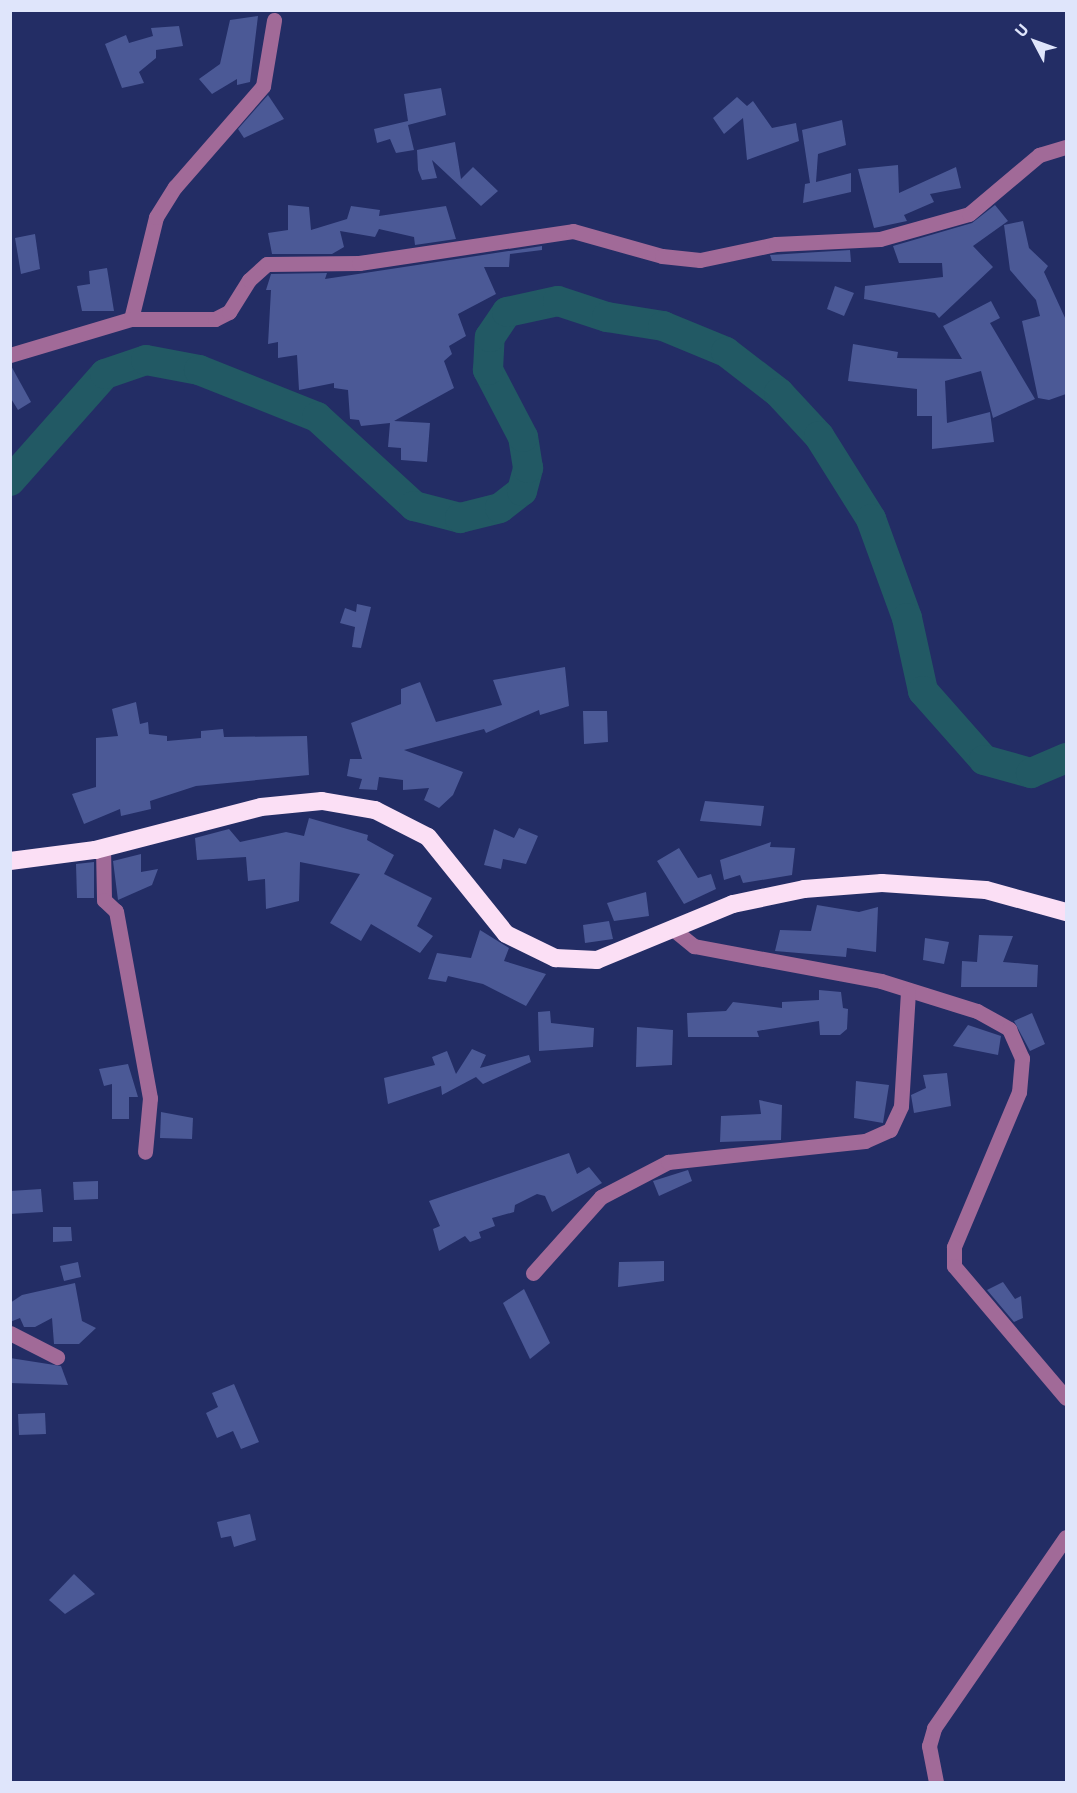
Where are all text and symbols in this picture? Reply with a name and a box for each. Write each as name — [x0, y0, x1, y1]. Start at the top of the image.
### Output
north arrow — [1005, 12, 1065, 72]
text: U — [1010, 19, 1033, 41]

